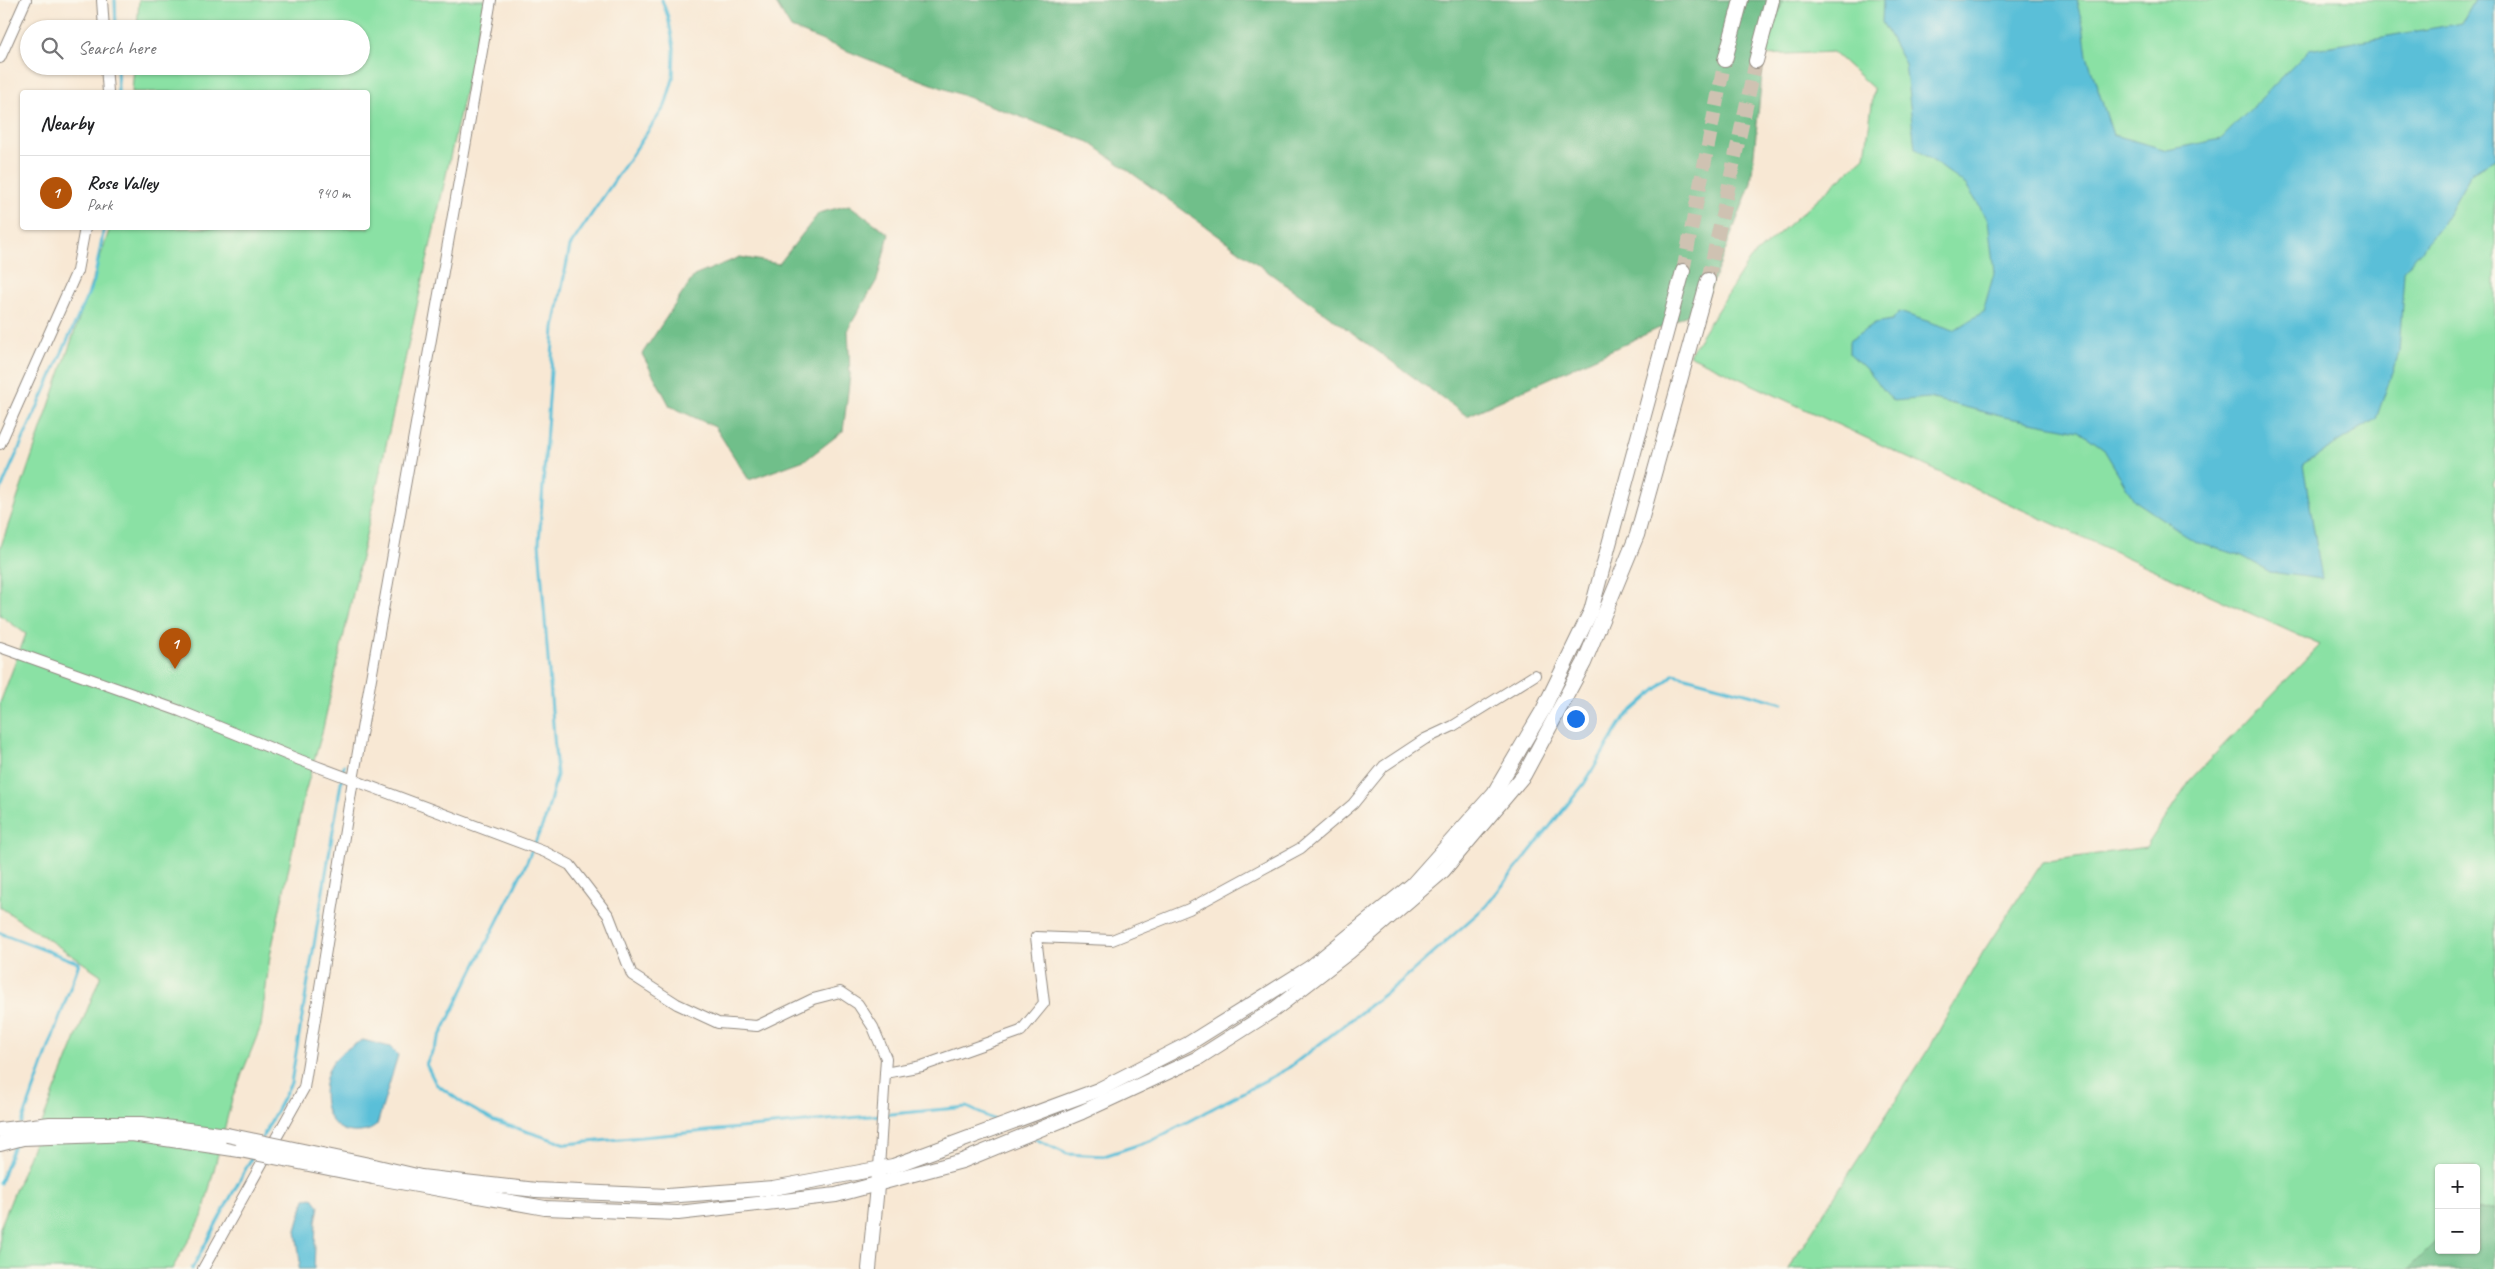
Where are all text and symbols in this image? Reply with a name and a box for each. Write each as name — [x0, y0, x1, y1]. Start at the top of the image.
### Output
search box — [20, 20, 370, 75]
icon: search — [38, 34, 66, 62]
text: Search here — [78, 36, 155, 60]
text: Nearby — [40, 110, 93, 136]
text: Rose Valley — [87, 171, 158, 195]
text: 1 — [52, 183, 60, 203]
text: 940 m — [316, 183, 350, 203]
text: Park — [87, 195, 112, 215]
pin: 1 — [159, 628, 191, 669]
your location — [1563, 706, 1589, 732]
map controls — [2435, 1164, 2480, 1254]
button: + — [2435, 1164, 2480, 1209]
button: − — [2435, 1209, 2480, 1254]

